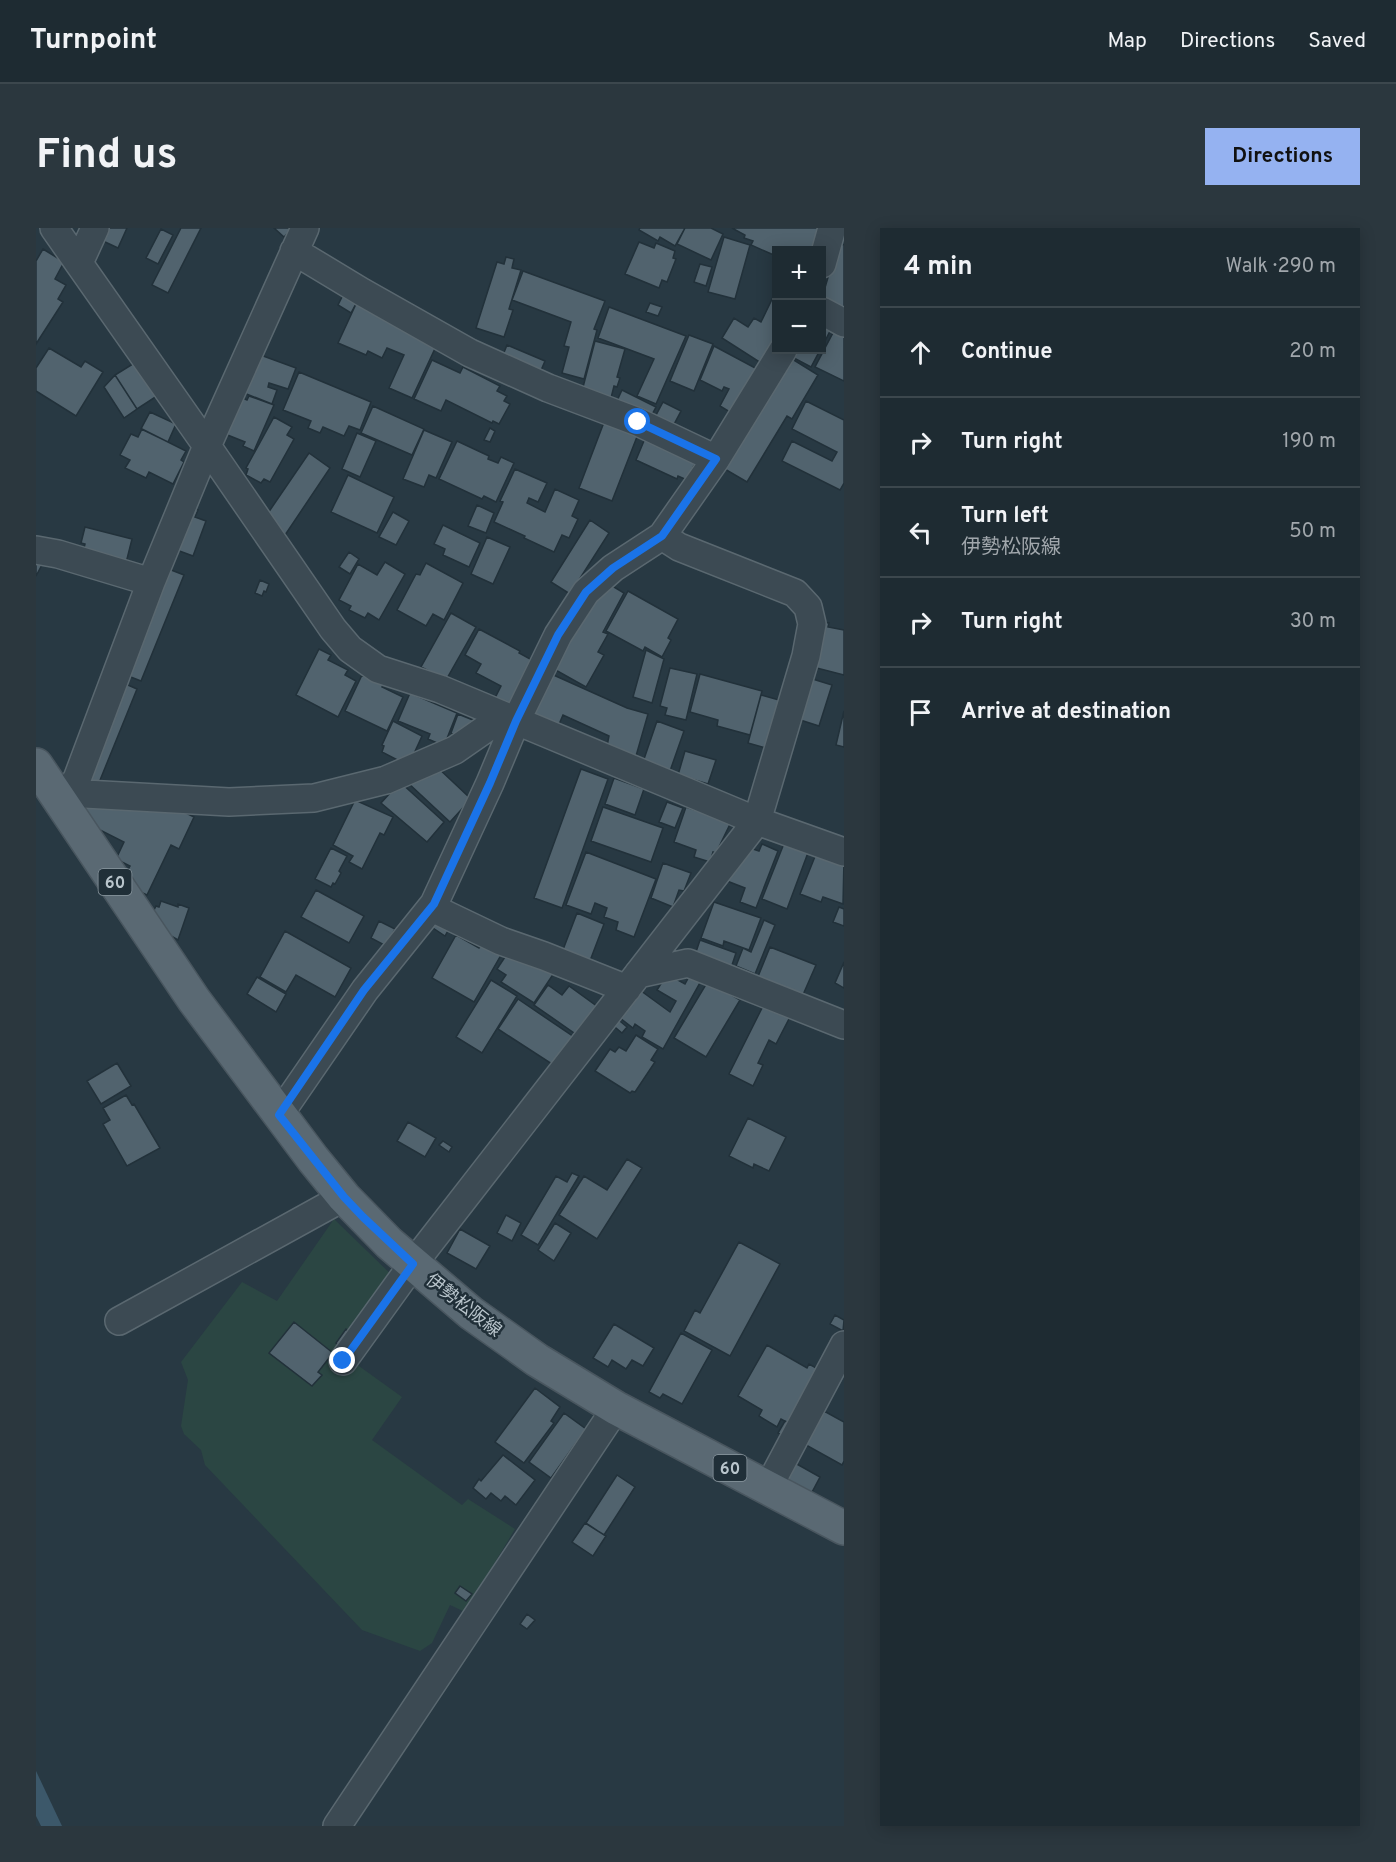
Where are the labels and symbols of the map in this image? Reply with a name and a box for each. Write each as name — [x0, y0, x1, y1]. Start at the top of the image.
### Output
route start — [624, 408, 650, 434]
road number: 60 — [98, 869, 132, 895]
street label: 伊勢松阪線 — [421, 1269, 506, 1343]
route end — [329, 1347, 355, 1373]
road number: 60 — [714, 1455, 746, 1481]

